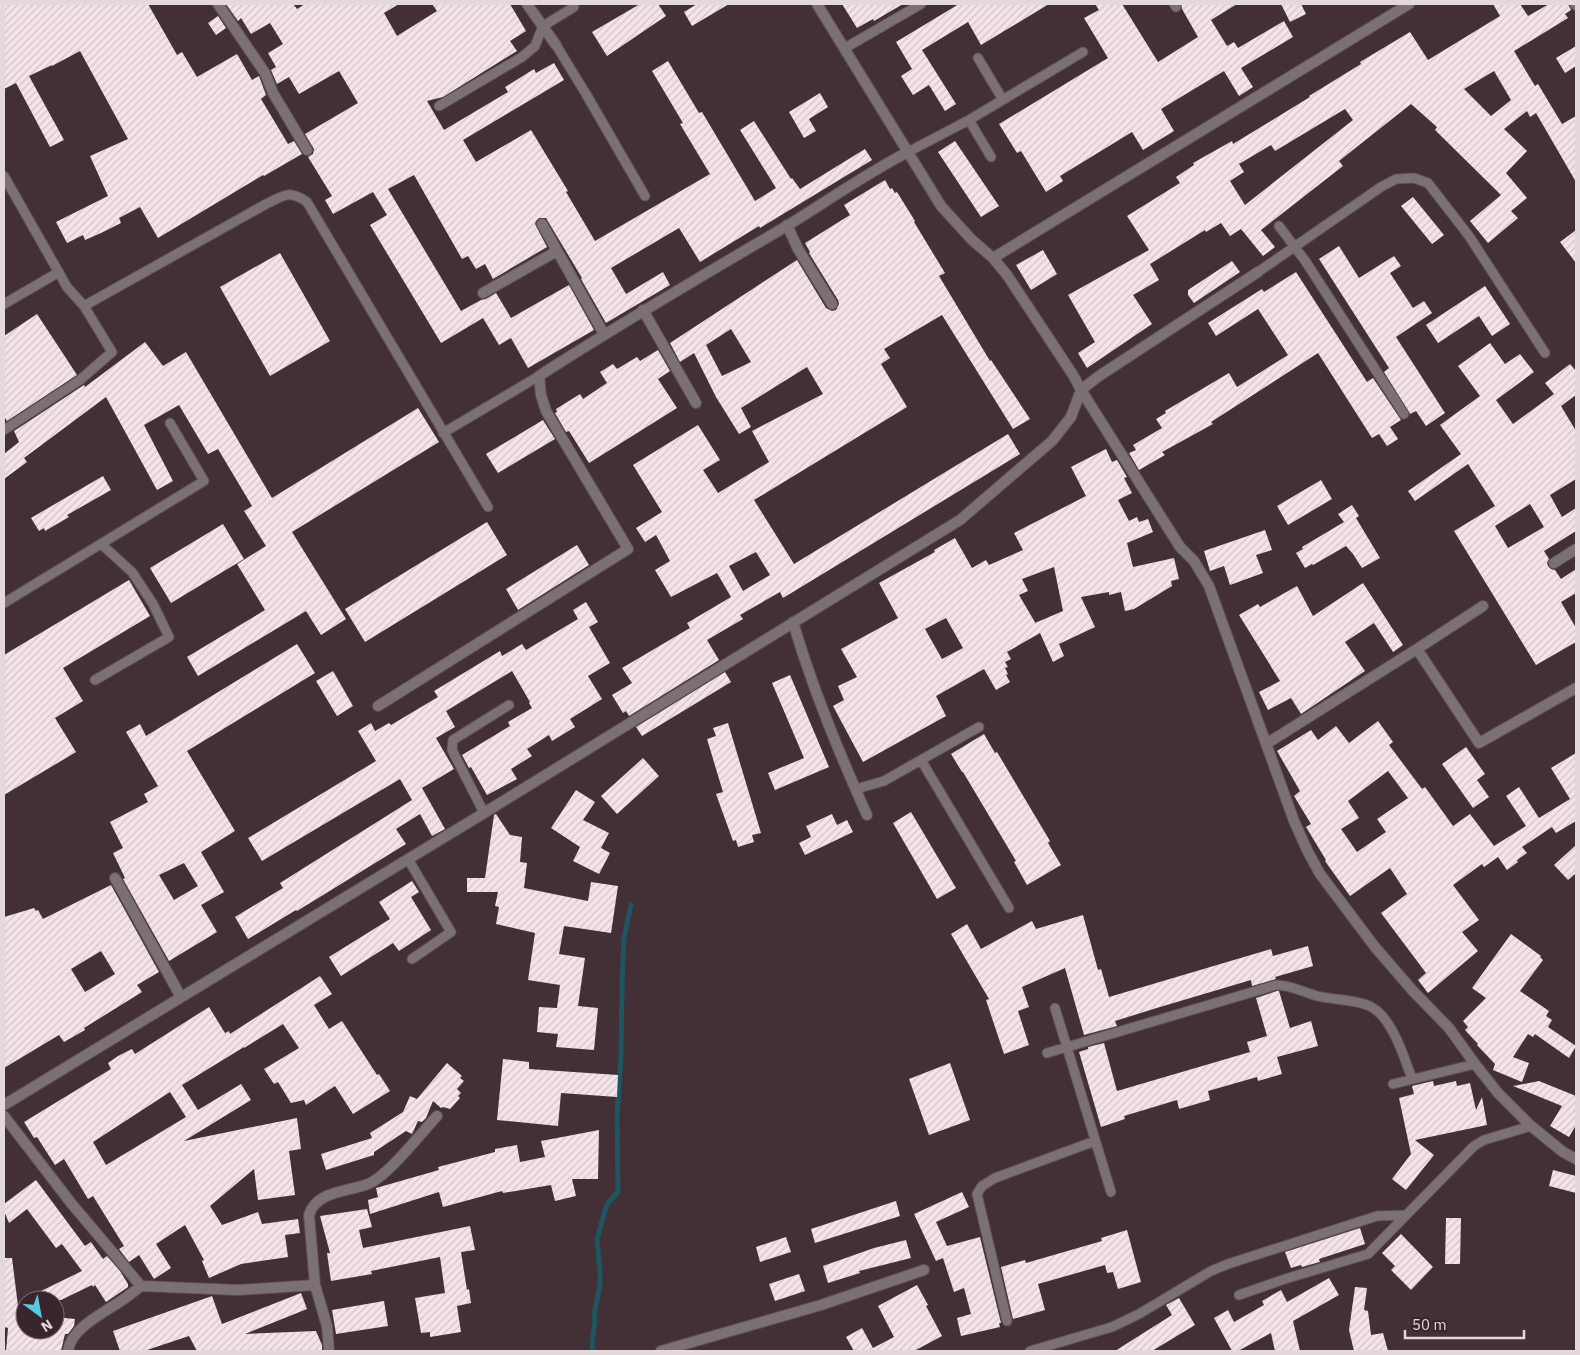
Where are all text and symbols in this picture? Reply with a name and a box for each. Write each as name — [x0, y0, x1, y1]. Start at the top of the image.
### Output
north arrow — [15, 1290, 65, 1340]
scale bar — [1405, 1308, 1524, 1340]
text: 50 m — [1412, 1315, 1447, 1334]
text: N — [38, 1316, 56, 1336]

